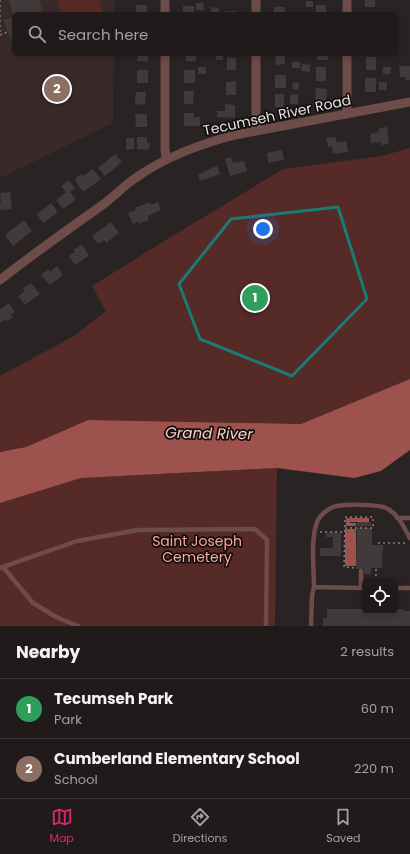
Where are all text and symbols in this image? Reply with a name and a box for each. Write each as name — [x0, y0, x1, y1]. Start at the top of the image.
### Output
search box — [12, 12, 398, 56]
icon: search — [26, 23, 48, 45]
text: Search here — [58, 24, 148, 45]
pin: 2 — [44, 74, 70, 104]
street label: Tecumseh River Road — [201, 90, 353, 140]
your location — [253, 219, 273, 239]
pin: 1 — [242, 283, 268, 313]
water label: Grand River — [165, 422, 253, 444]
park label: Saint Joseph Cemetery — [152, 531, 242, 567]
map controls — [362, 578, 398, 614]
button: locate — [362, 578, 398, 614]
text: Nearby — [16, 640, 80, 664]
text: 2 results — [340, 642, 394, 661]
text: Tecumseh Park — [54, 688, 173, 709]
text: 1 — [27, 699, 31, 718]
text: 60 m — [361, 699, 394, 718]
text: Park — [54, 710, 82, 729]
text: Cumberland Elementary School — [54, 748, 300, 769]
text: 2 — [25, 759, 33, 778]
text: 220 m — [354, 759, 394, 778]
text: School — [54, 770, 98, 789]
tab: Map — [49, 806, 74, 847]
tab: Directions — [173, 806, 227, 847]
tab: Saved — [326, 806, 361, 847]

